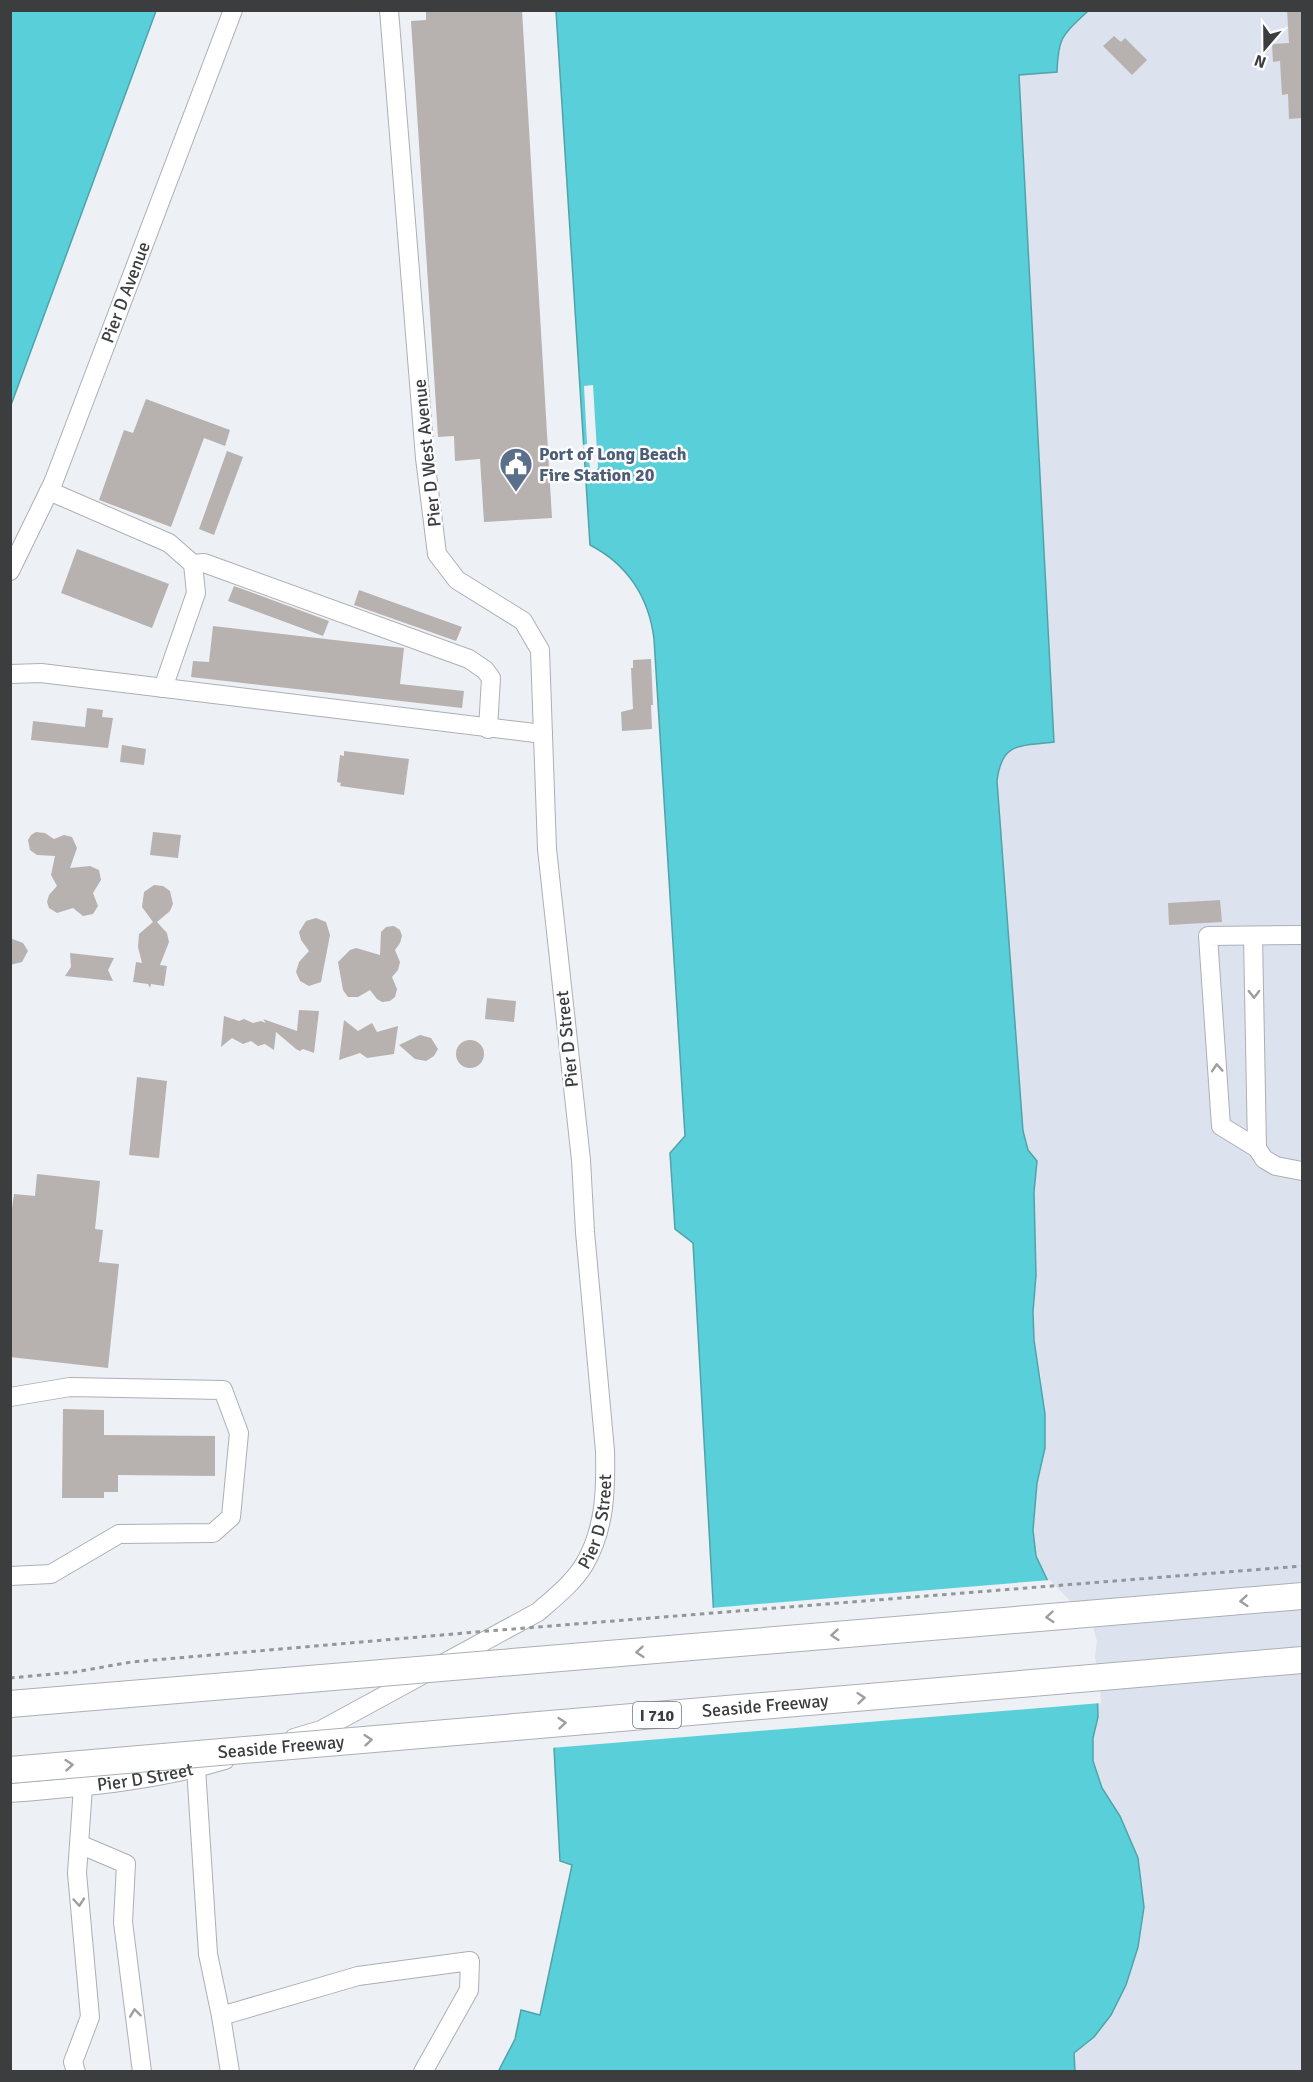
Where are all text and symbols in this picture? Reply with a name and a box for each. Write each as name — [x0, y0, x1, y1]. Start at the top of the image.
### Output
north arrow — [1235, 18, 1295, 78]
text: N — [1252, 50, 1269, 72]
street label: Pier D Avenue — [96, 239, 155, 346]
street label: Pier D West Avenue — [408, 378, 446, 528]
place label: Port of Long Beach Fire Station 20 — [539, 443, 687, 486]
public building icon: Port of Long Beach Fire Station 20 — [498, 446, 534, 493]
street label: Pier D Street — [551, 990, 583, 1088]
one-way arrow — [1248, 990, 1260, 999]
one-way arrow — [1211, 1063, 1224, 1072]
street label: Pier D Street — [573, 1474, 616, 1573]
one-way arrow — [1240, 1594, 1249, 1607]
one-way arrow — [1045, 1610, 1054, 1623]
one-way arrow — [830, 1628, 839, 1641]
one-way arrow — [636, 1645, 645, 1658]
street label: Seaside Freeway — [701, 1689, 830, 1722]
one-way arrow — [856, 1691, 865, 1704]
road number: I 710 — [633, 1702, 681, 1728]
one-way arrow — [557, 1717, 567, 1730]
street label: Seaside Freeway — [217, 1731, 346, 1763]
one-way arrow — [363, 1733, 372, 1746]
street label: Pier D Street — [96, 1758, 195, 1796]
one-way arrow — [64, 1759, 73, 1772]
one-way arrow — [72, 1898, 85, 1907]
one-way arrow — [129, 2009, 142, 2018]

